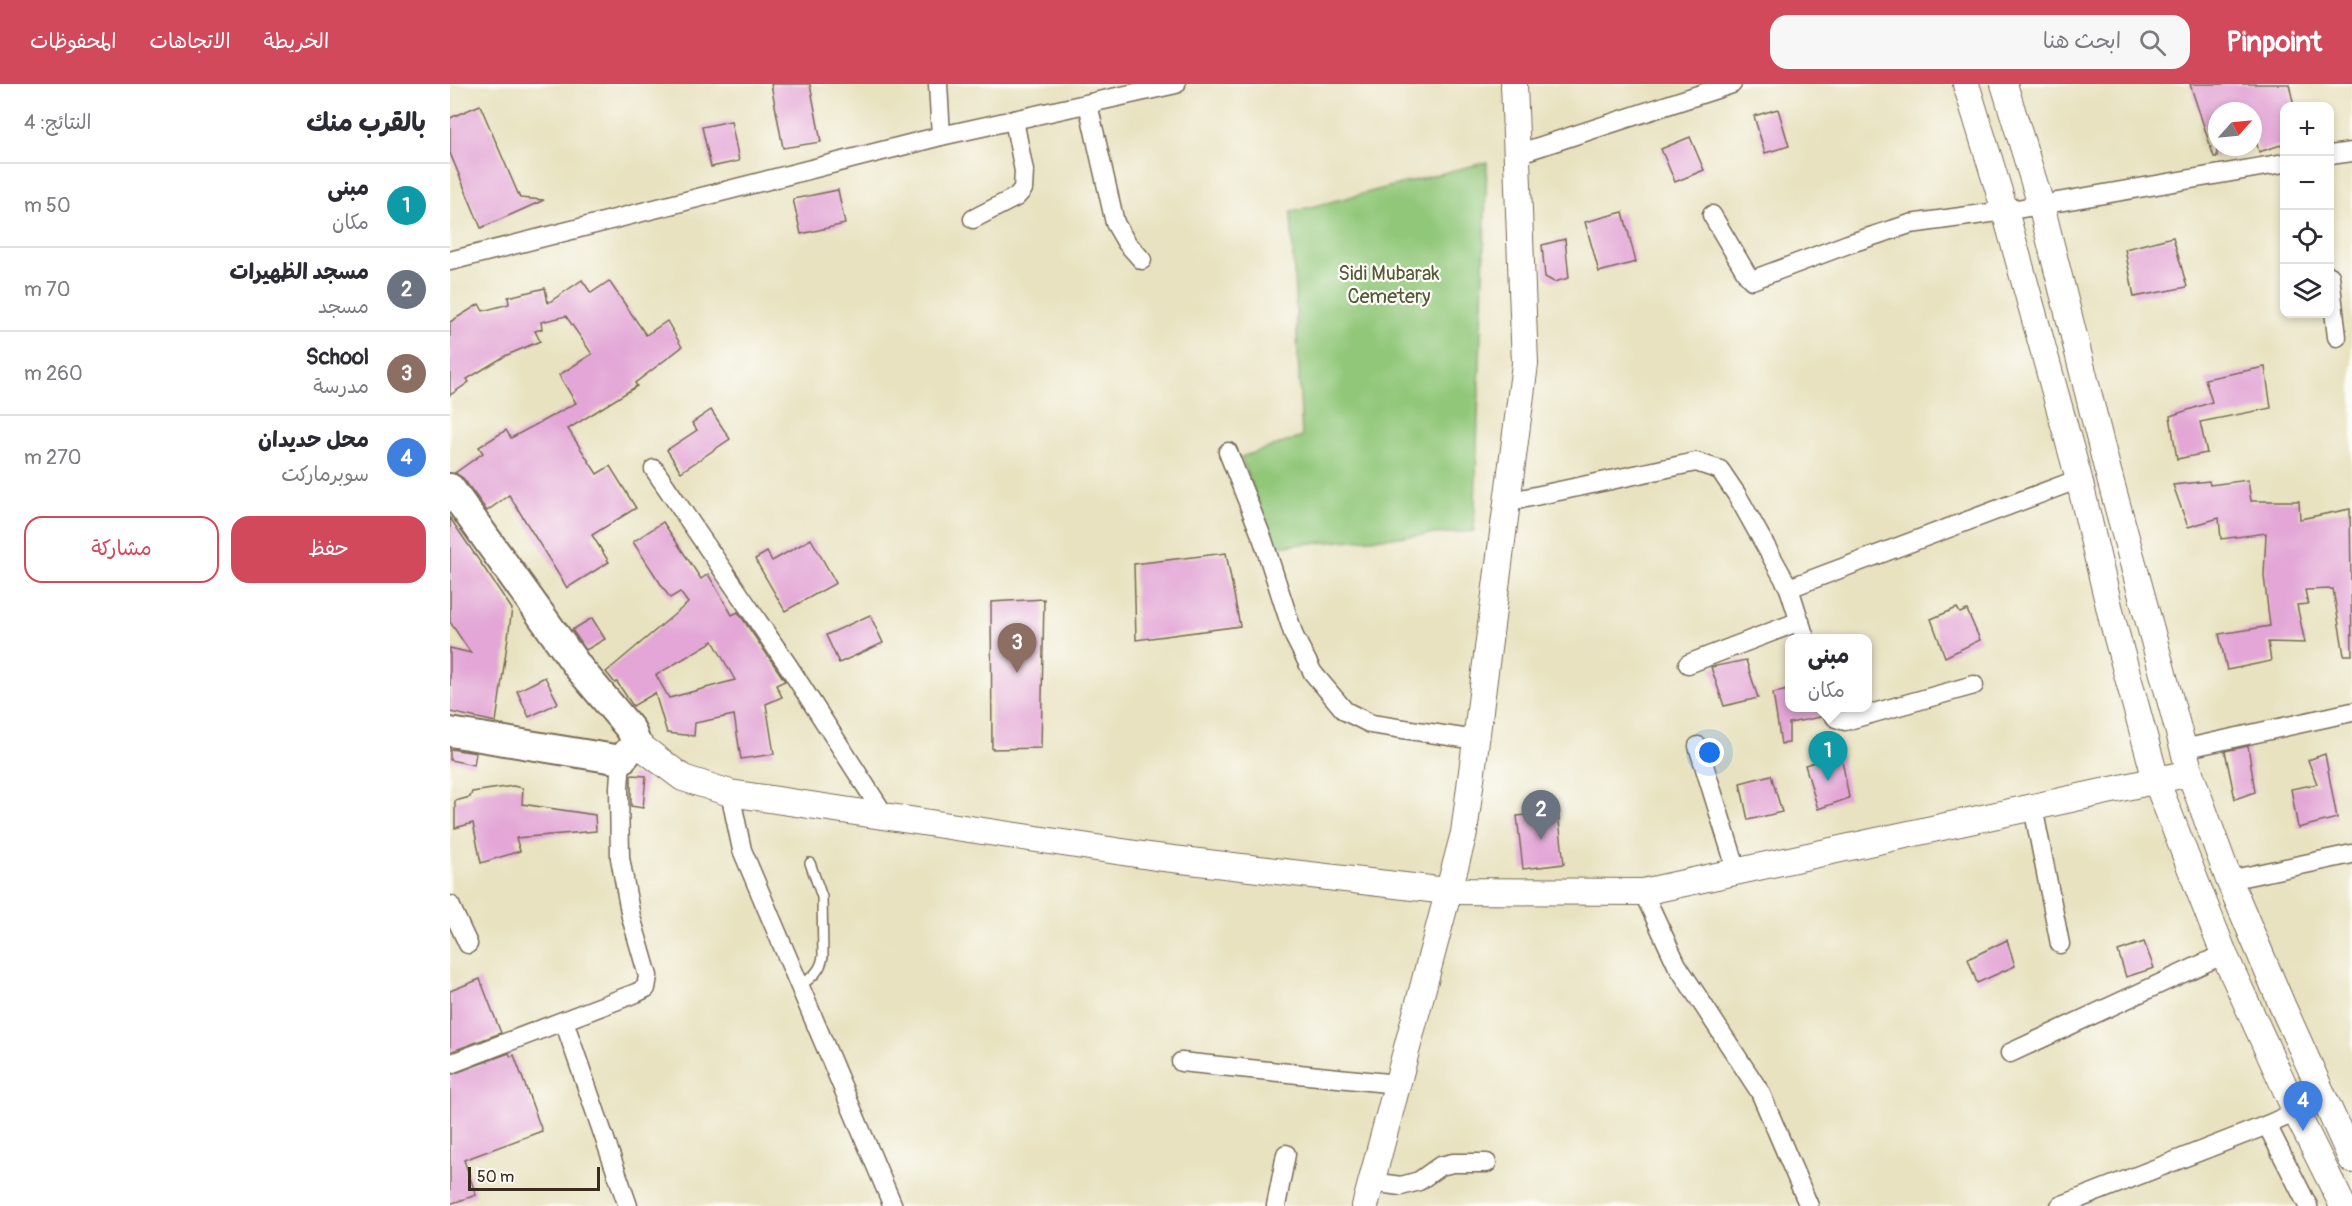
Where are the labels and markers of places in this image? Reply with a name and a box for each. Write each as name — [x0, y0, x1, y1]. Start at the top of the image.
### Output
pin: 3 — [998, 624, 1036, 673]
pin: 1 — [1808, 732, 1848, 781]
pin: 2 — [1522, 790, 1560, 840]
pin: 4 — [2284, 1082, 2322, 1131]

